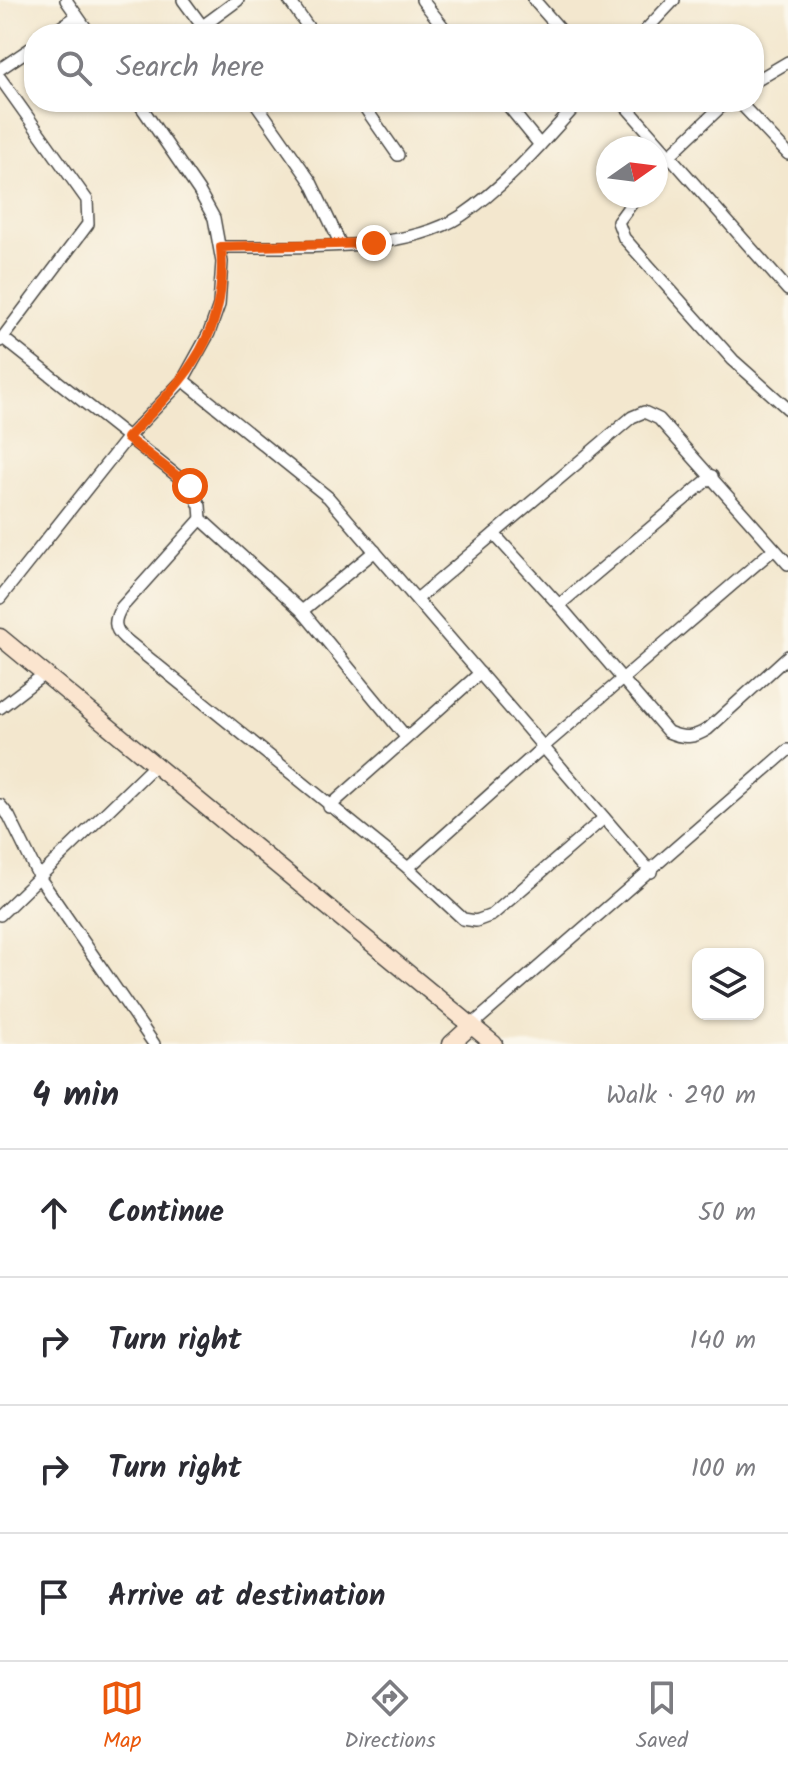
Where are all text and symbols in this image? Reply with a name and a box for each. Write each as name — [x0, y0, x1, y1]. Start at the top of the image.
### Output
search box — [24, 24, 764, 112]
text: Search here — [116, 44, 264, 92]
icon: search — [52, 46, 96, 90]
north arrow — [596, 136, 668, 208]
route end — [356, 225, 392, 261]
route start — [172, 468, 208, 504]
map controls — [692, 948, 764, 1020]
button: layers — [692, 948, 764, 1020]
text: 4 min — [32, 1069, 119, 1123]
text: Walk · 290 m — [606, 1075, 756, 1117]
text: Continue — [108, 1189, 224, 1237]
icon: ahead — [32, 1191, 76, 1235]
text: 50 m — [698, 1192, 756, 1234]
text: Turn right — [108, 1317, 241, 1365]
icon: right — [32, 1319, 76, 1363]
text: 140 m — [689, 1320, 756, 1362]
text: Turn right — [108, 1445, 241, 1493]
icon: right — [32, 1447, 76, 1491]
text: 100 m — [691, 1448, 756, 1490]
text: Arrive at destination — [108, 1573, 385, 1621]
icon: arrive — [32, 1575, 76, 1619]
tab: Map — [100, 1676, 144, 1759]
tab: Directions — [344, 1676, 436, 1759]
tab: Saved — [636, 1676, 688, 1759]

